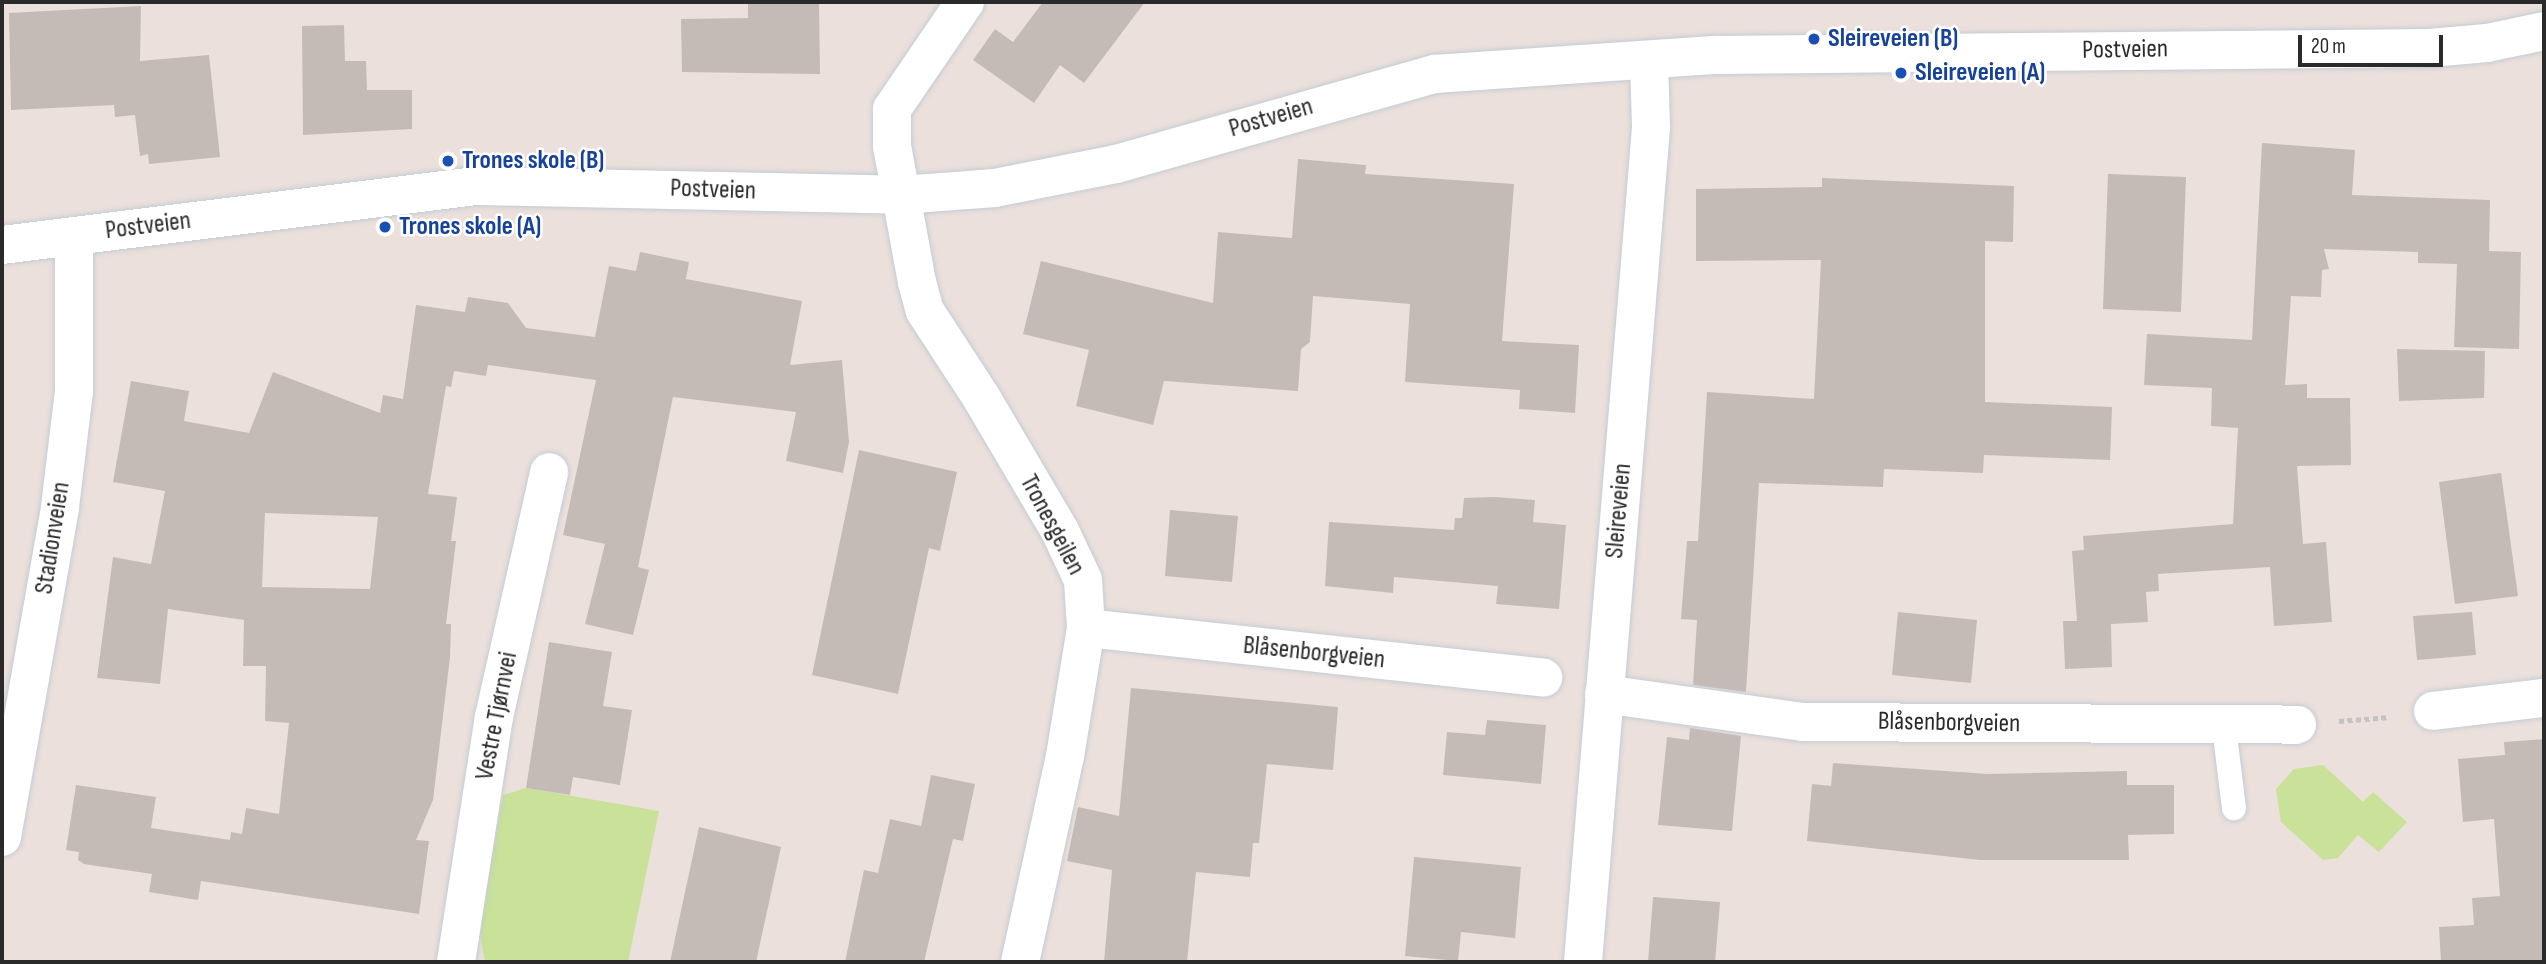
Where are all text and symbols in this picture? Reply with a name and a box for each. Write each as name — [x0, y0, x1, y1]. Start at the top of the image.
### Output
scale bar — [2301, 21, 2446, 65]
place label: Sleireveien (B) — [1828, 23, 1958, 55]
marker: Sleireveien (B) — [1806, 31, 1822, 47]
street label: Postveien — [2082, 34, 2168, 66]
text: 20 m — [2311, 34, 2346, 59]
place label: Sleireveien (A) — [1915, 57, 2045, 89]
marker: Sleireveien (A) — [1893, 65, 1909, 81]
street label: Postveien — [1225, 91, 1317, 145]
place label: Trones skole (B) — [462, 145, 604, 177]
marker: Trones skole (B) — [440, 153, 456, 169]
street label: Postveien — [670, 173, 756, 207]
street label: Postveien — [104, 205, 192, 247]
place label: Trones skole (A) — [399, 211, 541, 243]
marker: Trones skole (A) — [377, 219, 393, 235]
street label: Sleireveien — [1599, 462, 1639, 560]
street label: Tronesgeilen — [1013, 469, 1091, 581]
street label: Stadionveien — [29, 480, 77, 596]
street label: Blåsenborgveien — [1242, 630, 1386, 676]
street label: Vestre Tjørnvei — [469, 649, 525, 783]
street label: Blåsenborgveien — [1878, 706, 2020, 740]

